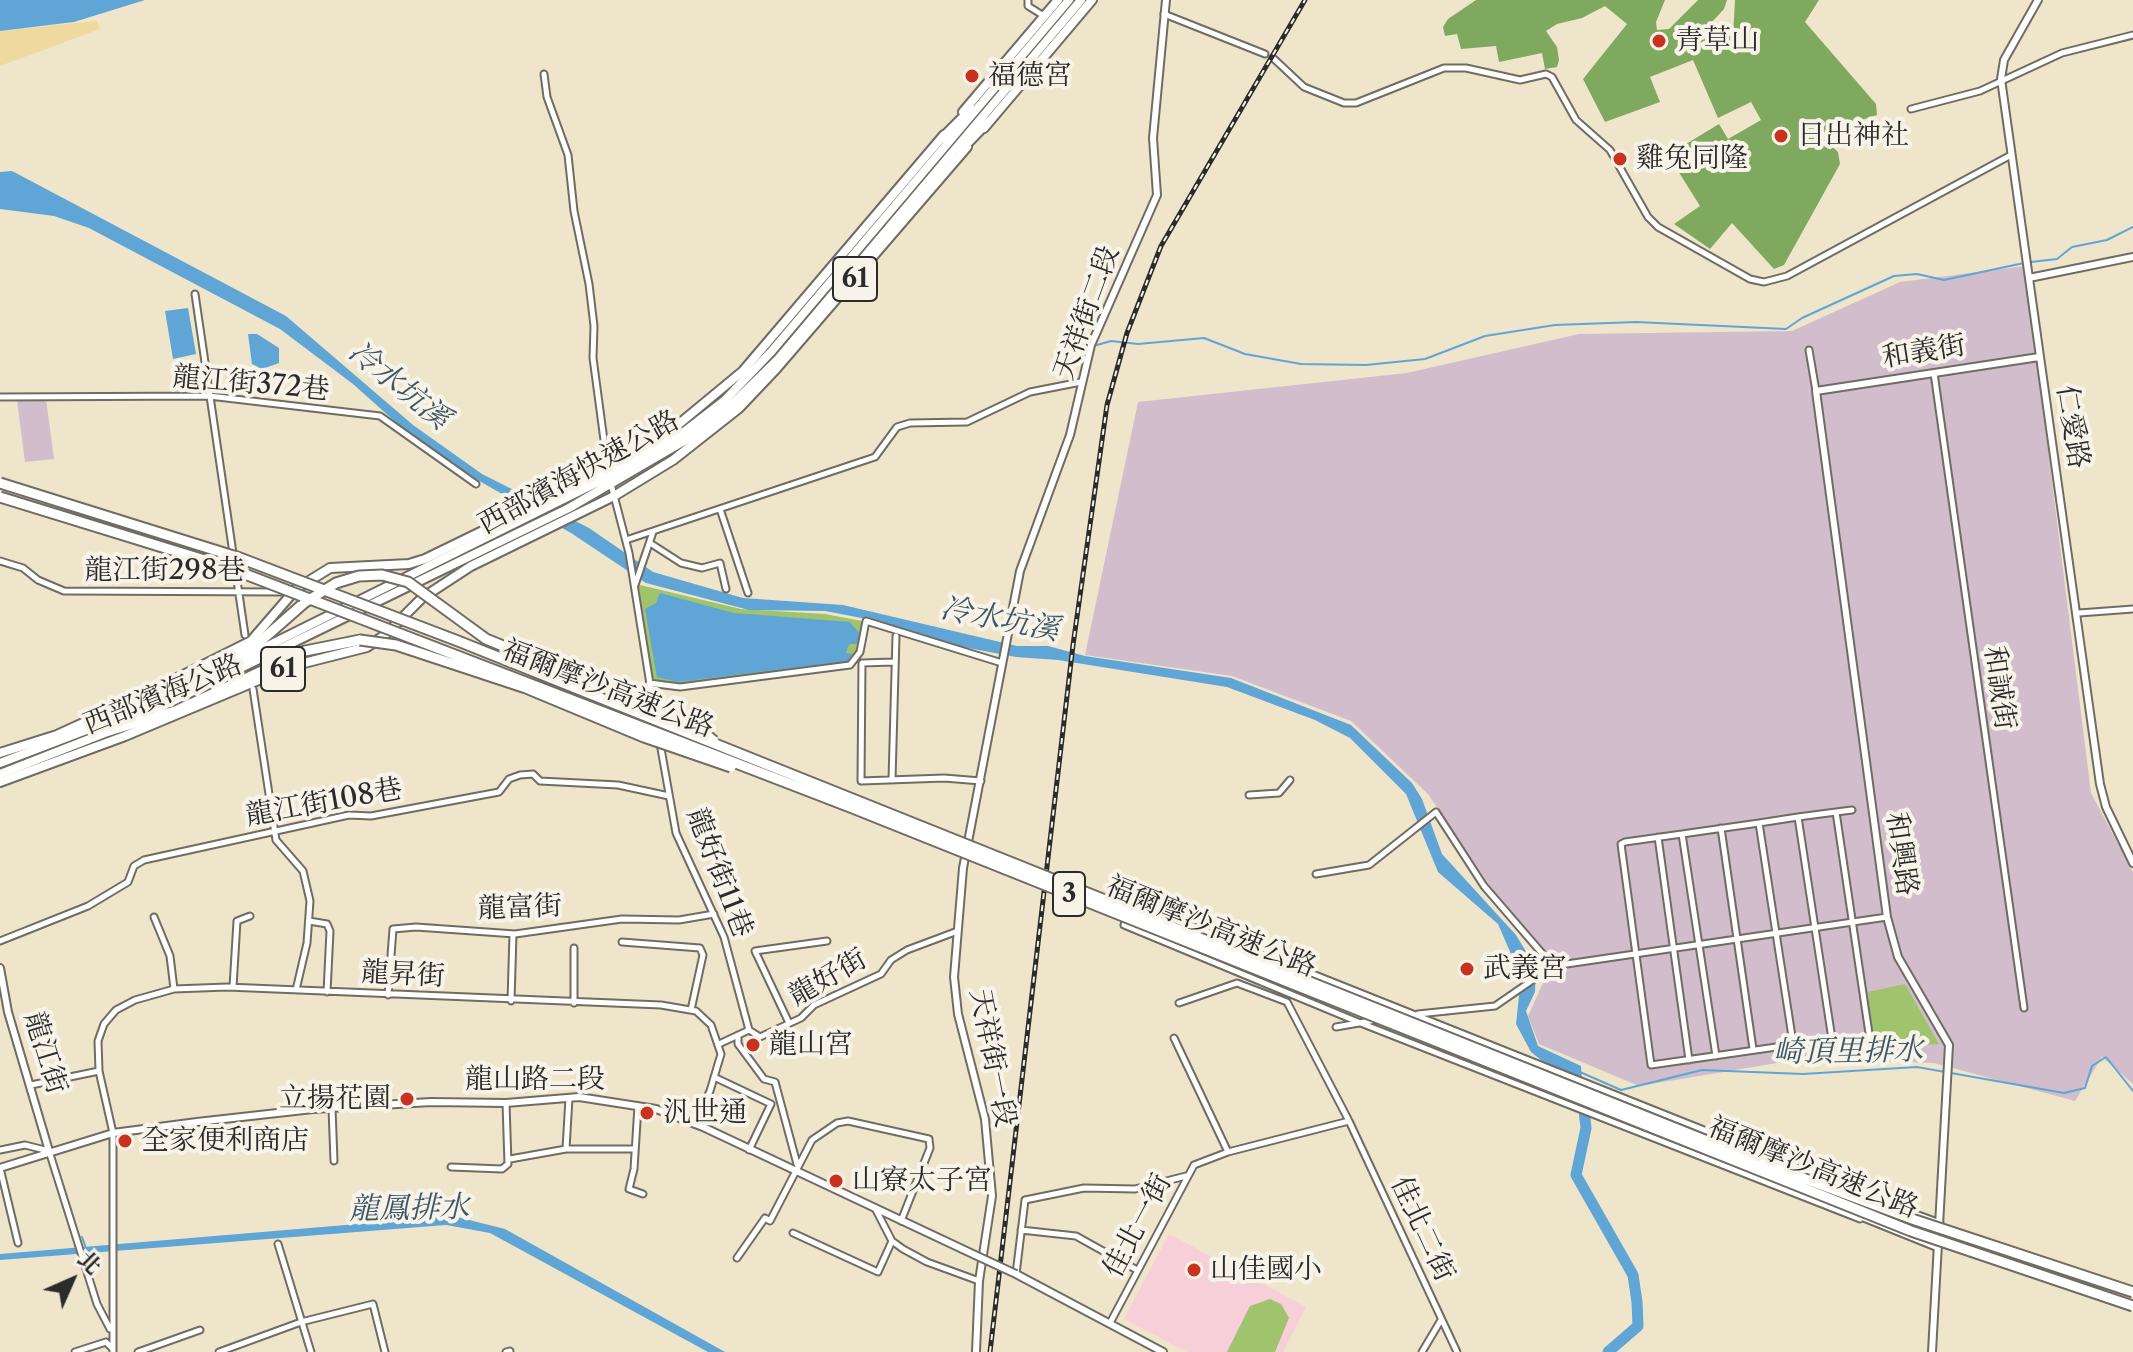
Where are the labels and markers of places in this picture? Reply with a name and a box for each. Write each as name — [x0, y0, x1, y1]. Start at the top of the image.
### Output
place label: 青草山 — [1675, 24, 1759, 58]
marker: 青草山 — [1650, 32, 1668, 50]
place label: 福德宮 — [988, 59, 1072, 93]
marker: 福德宮 — [963, 67, 981, 85]
place label: 日出神社 — [1797, 119, 1909, 153]
marker: 日出神社 — [1772, 127, 1790, 145]
place label: 雞兔同隆 — [1636, 142, 1748, 176]
marker: 雞兔同隆 — [1611, 150, 1629, 168]
place label: 武義宮 — [1483, 952, 1567, 986]
marker: 武義宮 — [1458, 960, 1476, 978]
place label: 龍山宮 — [769, 1028, 853, 1062]
marker: 龍山宮 — [744, 1036, 762, 1054]
place label: 立揚花園 — [279, 1082, 391, 1116]
marker: 立揚花園 — [398, 1090, 416, 1108]
place label: 汎世通 — [663, 1096, 747, 1130]
marker: 汎世通 — [638, 1104, 656, 1122]
place label: 全家便利商店 — [141, 1124, 309, 1158]
marker: 全家便利商店 — [116, 1132, 134, 1150]
place label: 山寮太子宮 — [852, 1164, 992, 1198]
marker: 山寮太子宮 — [827, 1172, 845, 1190]
place label: 山佳國小 — [1210, 1253, 1322, 1287]
marker: 山佳國小 — [1185, 1261, 1203, 1279]

